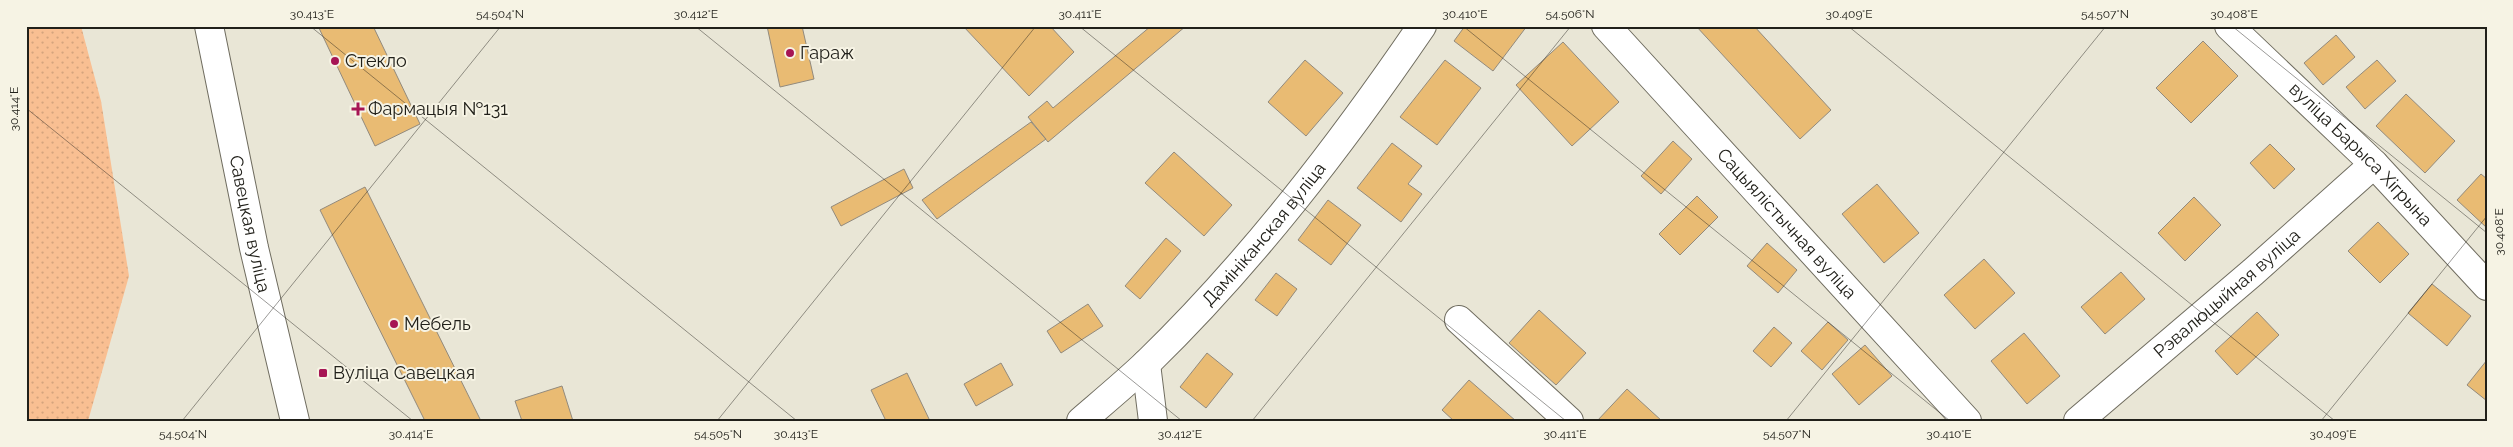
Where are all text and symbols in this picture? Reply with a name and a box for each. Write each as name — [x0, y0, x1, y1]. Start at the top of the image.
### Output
text: 30.413°E — [290, 7, 334, 21]
text: 54.504°N — [476, 7, 524, 21]
text: 30.412°E — [674, 7, 718, 21]
text: 30.411°E — [1058, 7, 1102, 21]
text: 30.410°E — [1442, 7, 1488, 21]
text: 54.506°N — [1546, 7, 1594, 21]
text: 30.409°E — [1825, 7, 1873, 21]
text: 54.507°N — [2081, 7, 2129, 21]
text: 30.408°E — [2210, 7, 2258, 21]
place label: Гараж — [800, 42, 854, 63]
marker: Гараж — [784, 47, 796, 59]
place label: Стекло — [345, 50, 407, 71]
marker: Стекло — [329, 55, 341, 67]
street label: вуліца Барыса Хігрына — [2285, 78, 2437, 230]
text: 30.414°E — [7, 87, 21, 131]
place label: Фармацыя №131 — [368, 98, 508, 119]
marker: Фармацыя №131 — [352, 103, 364, 115]
street label: Сацыялістычная вуліца — [1713, 144, 1861, 303]
street label: Савецкая вуліца — [225, 153, 275, 294]
street label: Дамініканская вуліца — [1197, 158, 1330, 310]
text: 30.408°E — [2492, 208, 2506, 256]
street label: Рэвалюцыйная вуліца — [2149, 224, 2304, 362]
place label: Мебель — [404, 313, 471, 334]
marker: Мебель — [388, 318, 400, 330]
place label: Вуліца Савецкая — [333, 362, 475, 383]
marker: Вуліца Савецкая — [317, 367, 329, 379]
text: 54.504°N — [159, 427, 207, 441]
text: 30.414°E — [389, 427, 433, 441]
text: 54.505°N — [694, 427, 742, 441]
text: 30.413°E — [774, 427, 818, 441]
text: 30.412°E — [1158, 427, 1202, 441]
text: 30.411°E — [1543, 427, 1587, 441]
text: 54.507°N — [1763, 427, 1811, 441]
text: 30.410°E — [1926, 427, 1972, 441]
text: 30.409°E — [2309, 427, 2357, 441]

